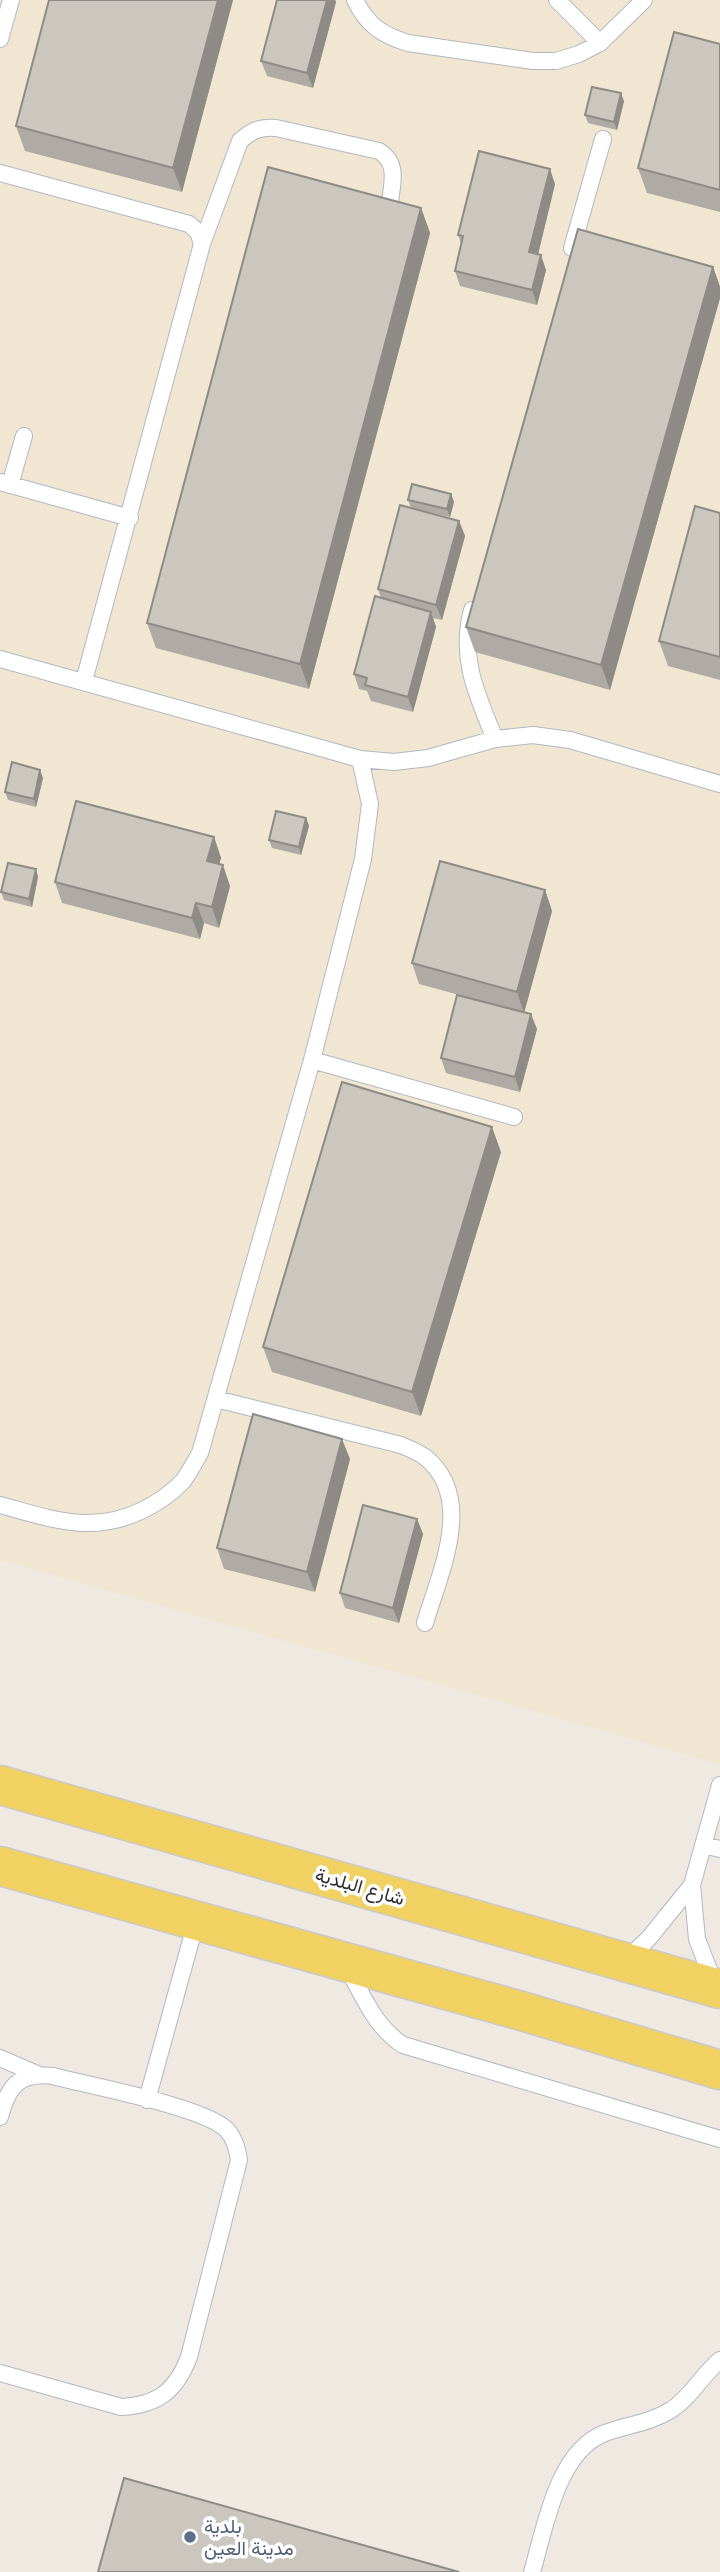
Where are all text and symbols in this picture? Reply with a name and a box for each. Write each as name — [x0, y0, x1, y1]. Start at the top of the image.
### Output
street label: شارع البلدية — [312, 1864, 407, 1911]
place label: بلدية مدينة العين — [204, 2516, 294, 2560]
marker: بلدية مدينة العين — [182, 2529, 198, 2545]

